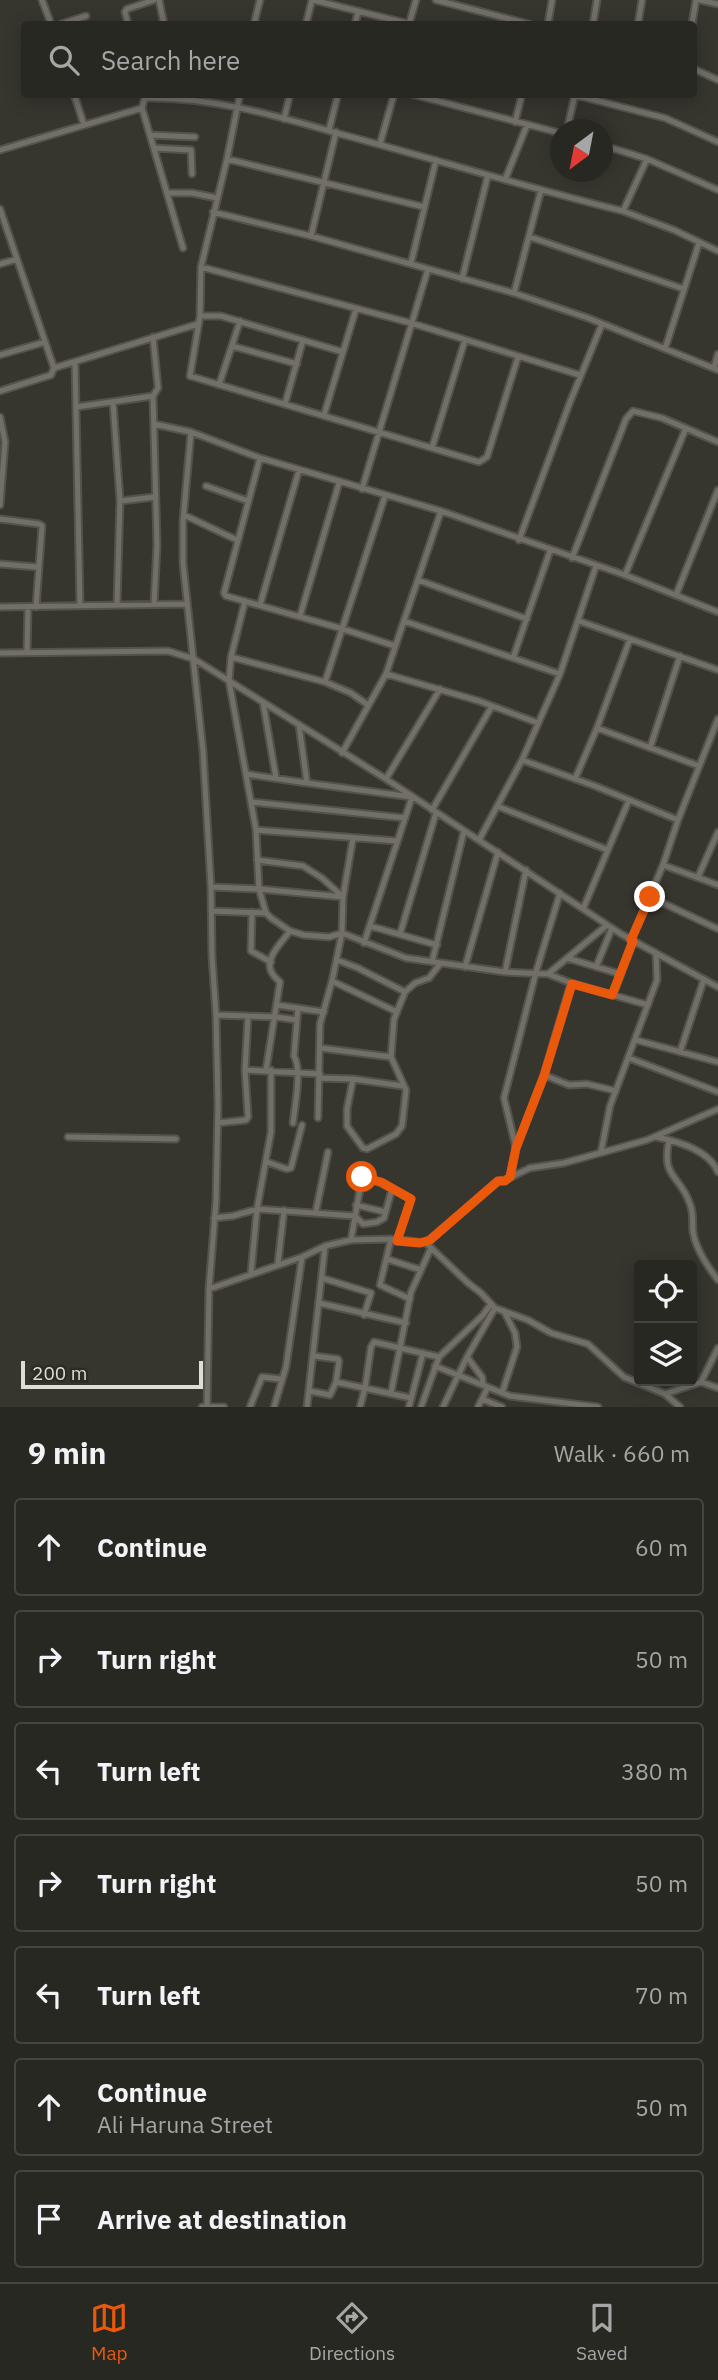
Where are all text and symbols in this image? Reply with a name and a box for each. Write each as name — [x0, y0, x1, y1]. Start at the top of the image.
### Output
search box — [21, 21, 697, 98]
icon: search — [45, 41, 83, 79]
text: Search here — [101, 43, 240, 77]
north arrow — [550, 119, 613, 182]
route end — [634, 881, 665, 912]
route start — [346, 1161, 377, 1192]
map controls — [634, 1260, 697, 1386]
button: locate — [634, 1260, 697, 1323]
button: layers — [634, 1323, 697, 1386]
scale bar — [21, 1358, 203, 1390]
text: 200 m — [32, 1361, 87, 1385]
text: 9 min — [28, 1433, 106, 1472]
text: Walk · 660 m — [554, 1438, 690, 1468]
icon: ahead — [30, 1528, 68, 1566]
text: Continue — [97, 1530, 207, 1564]
text: 60 m — [635, 1532, 688, 1562]
icon: right — [30, 1640, 68, 1678]
text: Turn right — [97, 1642, 216, 1676]
text: 50 m — [635, 1644, 688, 1674]
icon: left — [30, 1752, 68, 1790]
text: Turn left — [97, 1754, 200, 1788]
text: 380 m — [621, 1756, 688, 1786]
icon: right — [30, 1864, 68, 1902]
text: Turn right — [97, 1866, 216, 1900]
text: 50 m — [635, 1868, 688, 1898]
icon: left — [30, 1976, 68, 2014]
text: Turn left — [97, 1978, 200, 2012]
text: 70 m — [635, 1980, 688, 2010]
text: Continue — [97, 2075, 207, 2109]
icon: ahead — [30, 2088, 68, 2126]
text: 50 m — [635, 2092, 688, 2122]
text: Ali Haruna Street — [97, 2109, 273, 2139]
icon: arrive — [30, 2200, 68, 2238]
text: Arrive at destination — [97, 2202, 347, 2236]
tab: Map — [90, 2299, 128, 2365]
tab: Directions — [309, 2299, 395, 2365]
tab: Saved — [576, 2299, 628, 2365]

